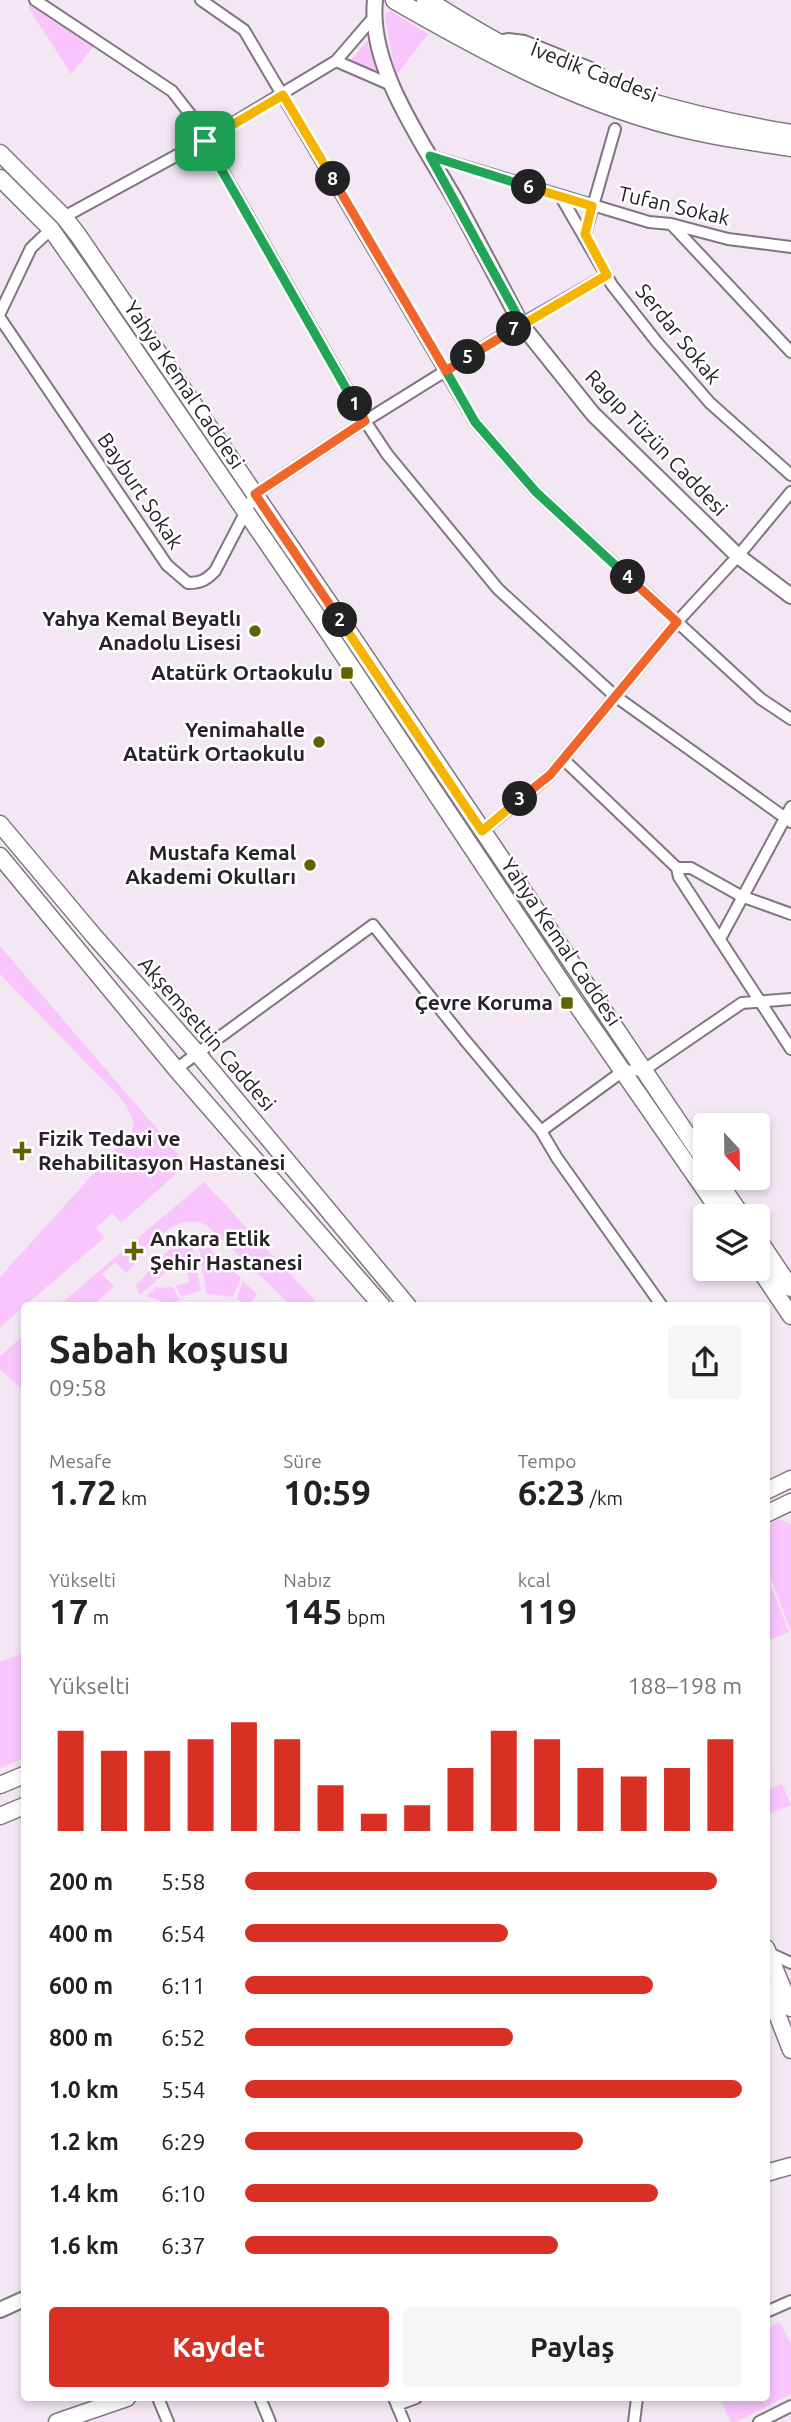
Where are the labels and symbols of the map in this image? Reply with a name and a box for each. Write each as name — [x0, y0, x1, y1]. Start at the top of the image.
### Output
street label: İvedik Caddesi — [527, 36, 661, 106]
pin — [175, 111, 235, 171]
pin: 8 — [316, 162, 350, 196]
pin: 6 — [512, 170, 546, 204]
street label: Tufan Sokak — [616, 181, 733, 230]
street label: Serdar Sokak — [631, 279, 727, 388]
street label: Yahya Kemal Caddesi — [120, 296, 250, 473]
pin: 7 — [496, 312, 532, 346]
pin: 5 — [450, 340, 486, 374]
street label: Ragıp Tüzün Caddesi — [581, 364, 733, 520]
pin: 1 — [338, 386, 372, 422]
street label: Bayburt Sokak — [93, 428, 189, 553]
pin: 4 — [610, 560, 646, 594]
pin: 2 — [322, 602, 358, 638]
place label: Yahya Kemal Beyatlı Anadolu Lisesi — [42, 606, 241, 654]
marker: Yahya Kemal Beyatlı Anadolu Lisesi — [247, 623, 263, 639]
place label: Atatürk Ortaokulu — [151, 660, 333, 684]
marker: Atatürk Ortaokulu — [339, 665, 355, 681]
place label: Yenimahalle Atatürk Ortaokulu — [123, 717, 305, 765]
marker: Yenimahalle Atatürk Ortaokulu — [311, 734, 327, 750]
pin: 3 — [503, 782, 538, 816]
place label: Mustafa Kemal Akademi Okulları — [125, 840, 296, 888]
street label: Yahya Kemal Caddesi — [497, 853, 627, 1030]
marker: Mustafa Kemal Akademi Okulları — [302, 857, 318, 873]
street label: Akşemsettin Caddesi — [134, 951, 281, 1115]
place label: Çevre Koruma — [415, 990, 553, 1014]
marker: Çevre Koruma — [559, 995, 575, 1011]
north arrow — [693, 1113, 770, 1190]
place label: Fizik Tedavi ve Rehabilitasyon Hastanesi — [38, 1126, 285, 1174]
marker: Fizik Tedavi ve Rehabilitasyon Hastanesi — [12, 1141, 32, 1161]
place label: Ankara Etlik Şehir Hastanesi — [150, 1226, 303, 1274]
marker: Ankara Etlik Şehir Hastanesi — [124, 1241, 144, 1261]

